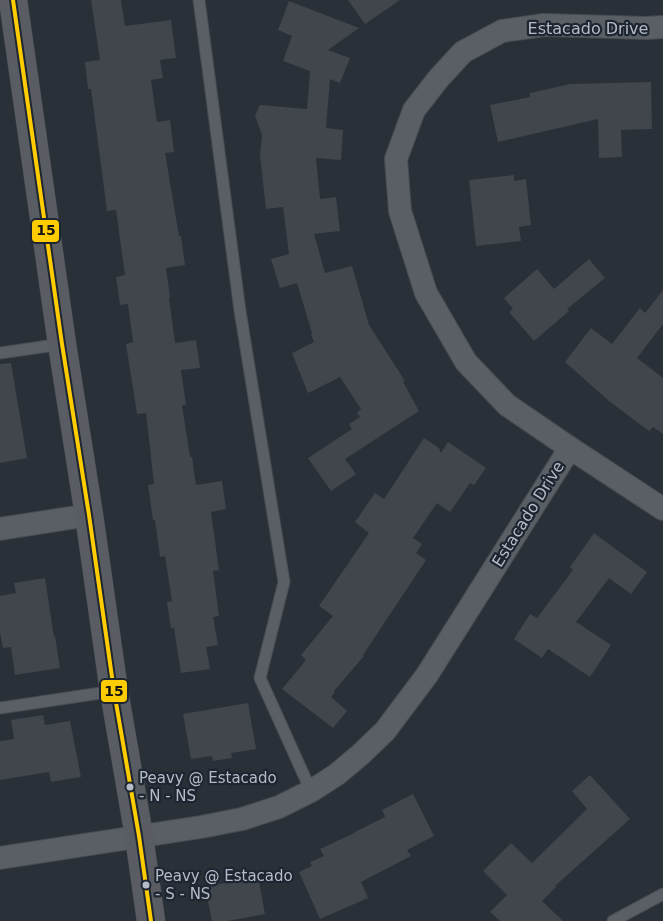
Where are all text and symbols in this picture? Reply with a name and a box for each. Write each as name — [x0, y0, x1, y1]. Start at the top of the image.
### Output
street label: Estacado Drive — [528, 19, 648, 38]
line badge: 15 — [31, 219, 60, 243]
text: 15 — [36, 222, 56, 238]
street label: Estacado Drive — [488, 458, 568, 570]
line badge: 15 — [100, 679, 128, 703]
text: 15 — [104, 683, 124, 699]
place label: Peavy @ Estacado - N - NS — [139, 769, 277, 805]
marker: Peavy @ Estacado - N - NS — [125, 782, 135, 792]
place label: Peavy @ Estacado - S - NS — [155, 867, 293, 903]
marker: Peavy @ Estacado - S - NS — [141, 880, 151, 890]

